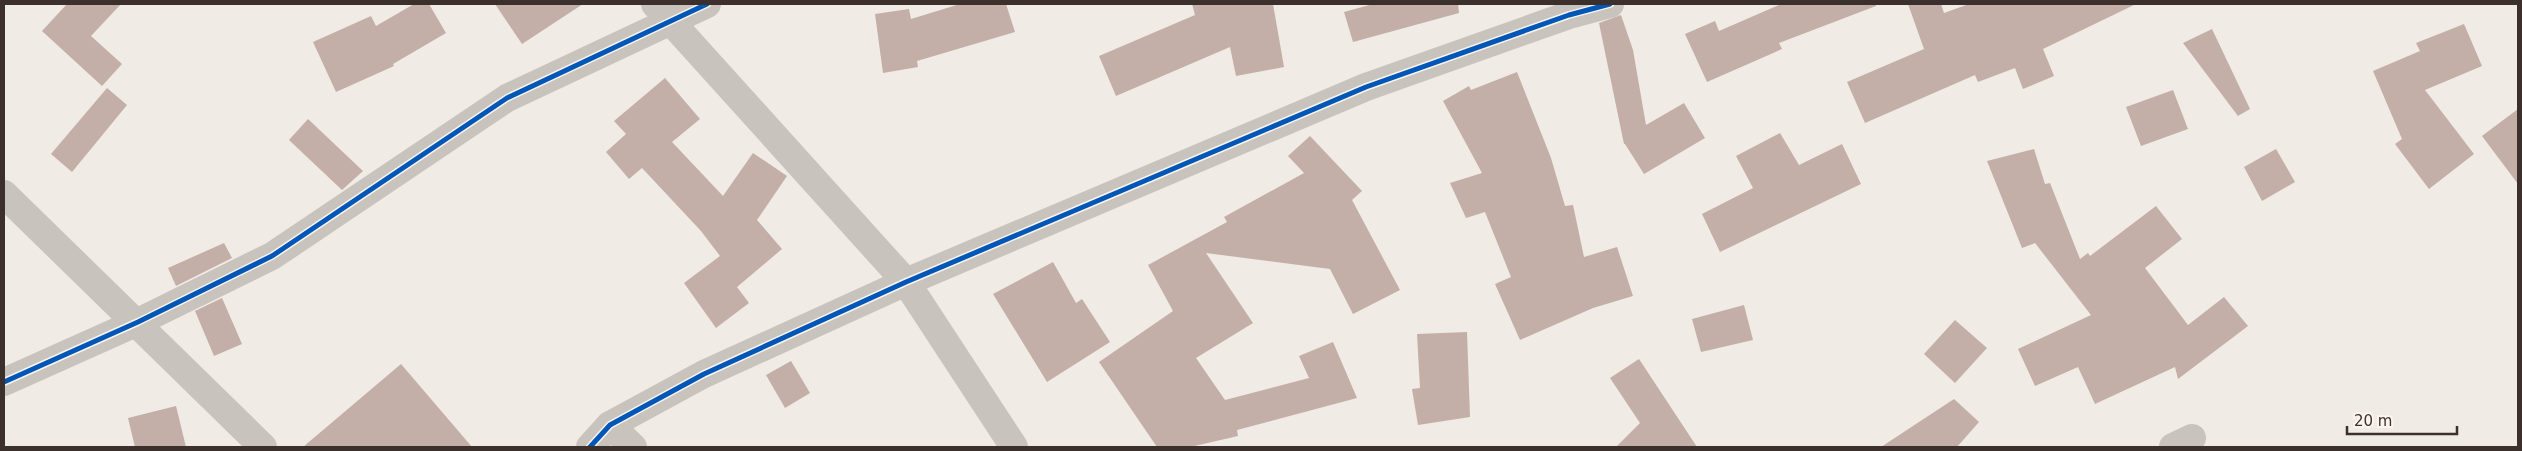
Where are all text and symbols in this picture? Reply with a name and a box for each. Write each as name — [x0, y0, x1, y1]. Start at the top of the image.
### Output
scale bar — [2347, 404, 2457, 436]
text: 20 m — [2354, 412, 2392, 430]

